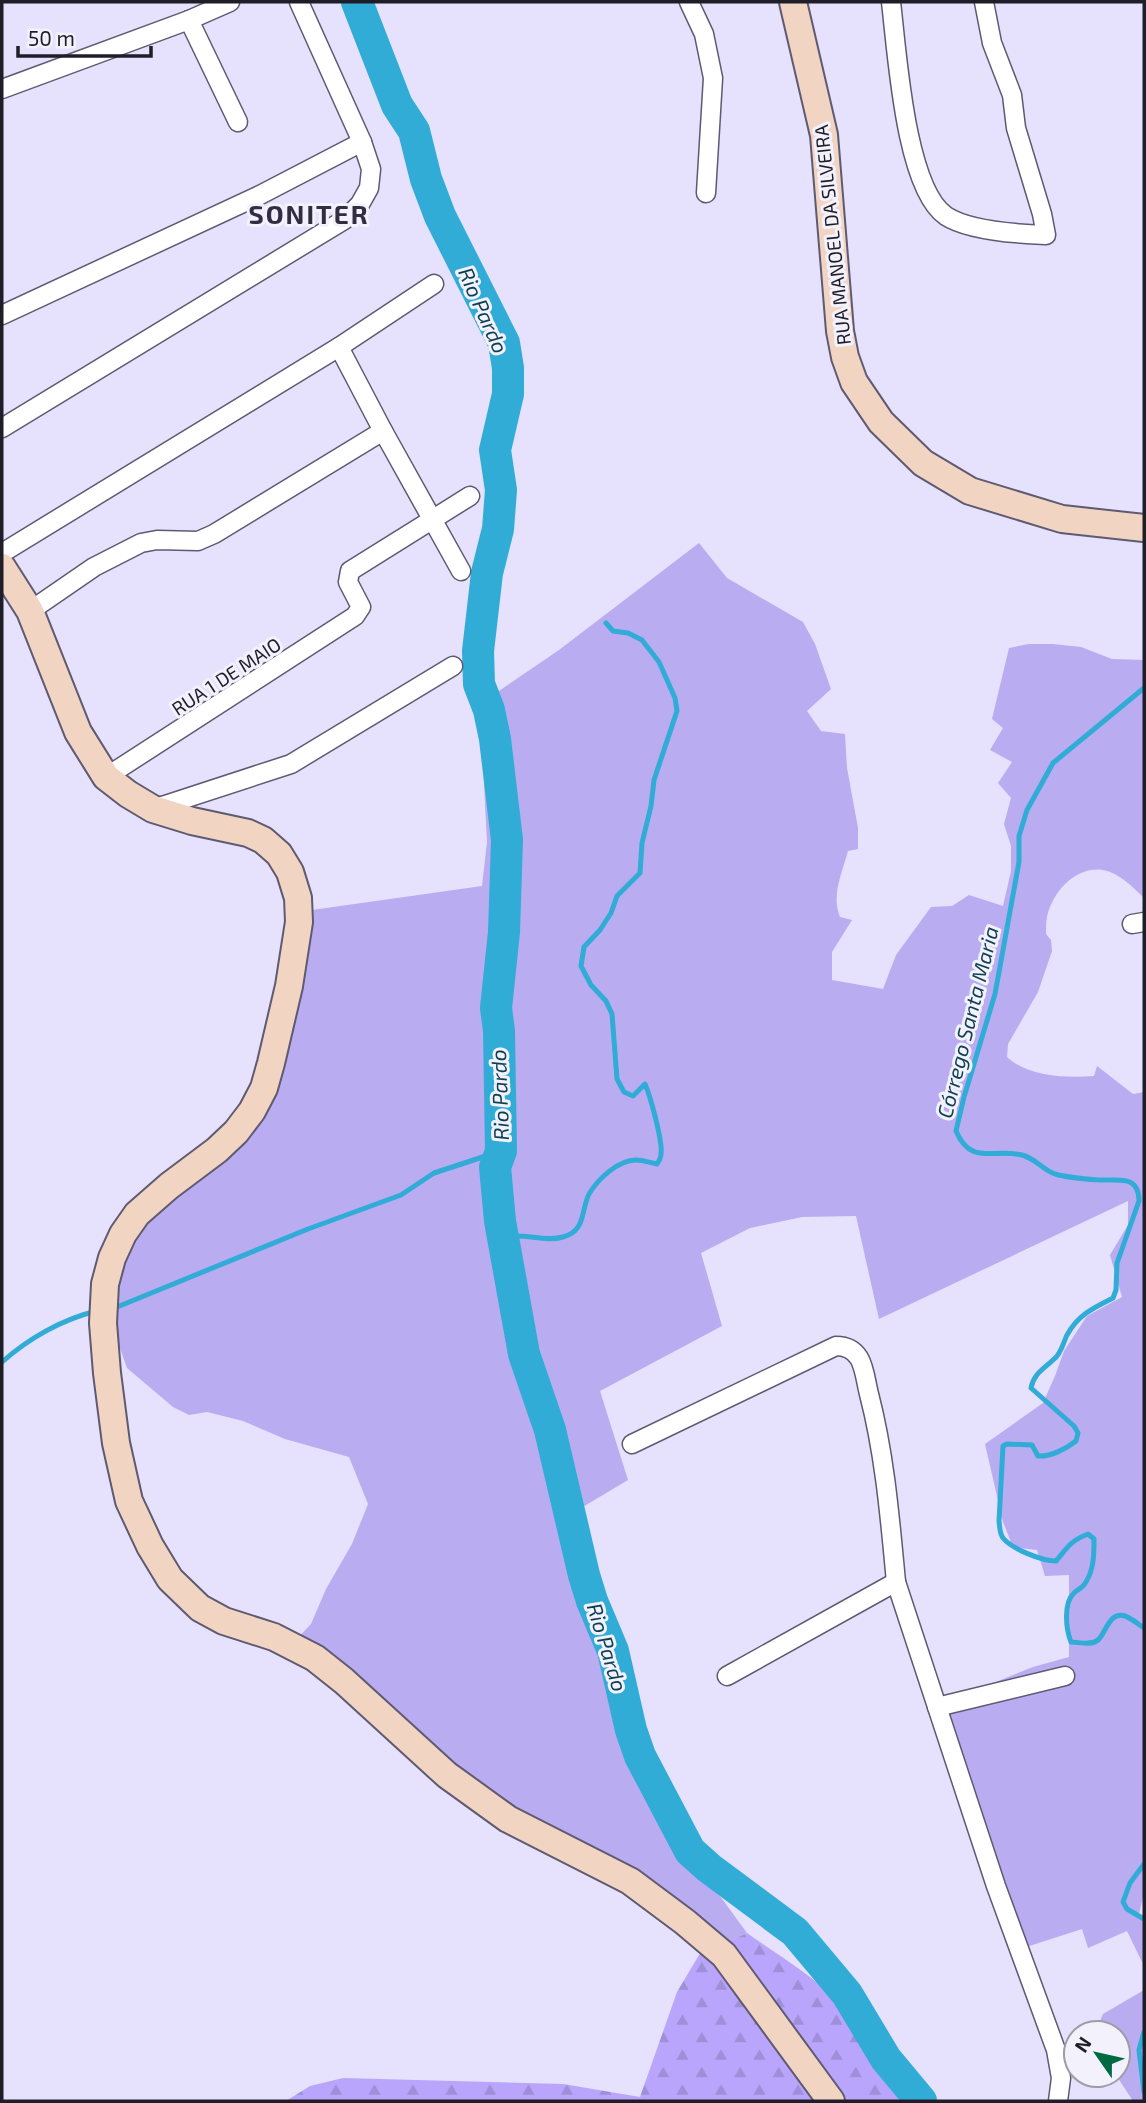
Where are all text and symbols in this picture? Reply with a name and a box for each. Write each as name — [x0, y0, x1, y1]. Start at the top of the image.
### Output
scale bar — [18, 14, 150, 58]
text: 50 m — [28, 25, 75, 50]
street label: RUA MANOEL DA SILVEIRA — [809, 124, 855, 346]
district label: SONITER — [249, 198, 370, 229]
water label: Rio Pardo — [454, 263, 514, 357]
street label: RUA 1 DE MAIO — [167, 632, 285, 720]
water label: Córrego Santa Maria — [931, 924, 1003, 1120]
water label: Rio Pardo — [485, 1049, 513, 1141]
water label: Rio Pardo — [583, 1600, 633, 1694]
north arrow — [1062, 2019, 1132, 2089]
text: N — [1069, 2032, 1096, 2056]

